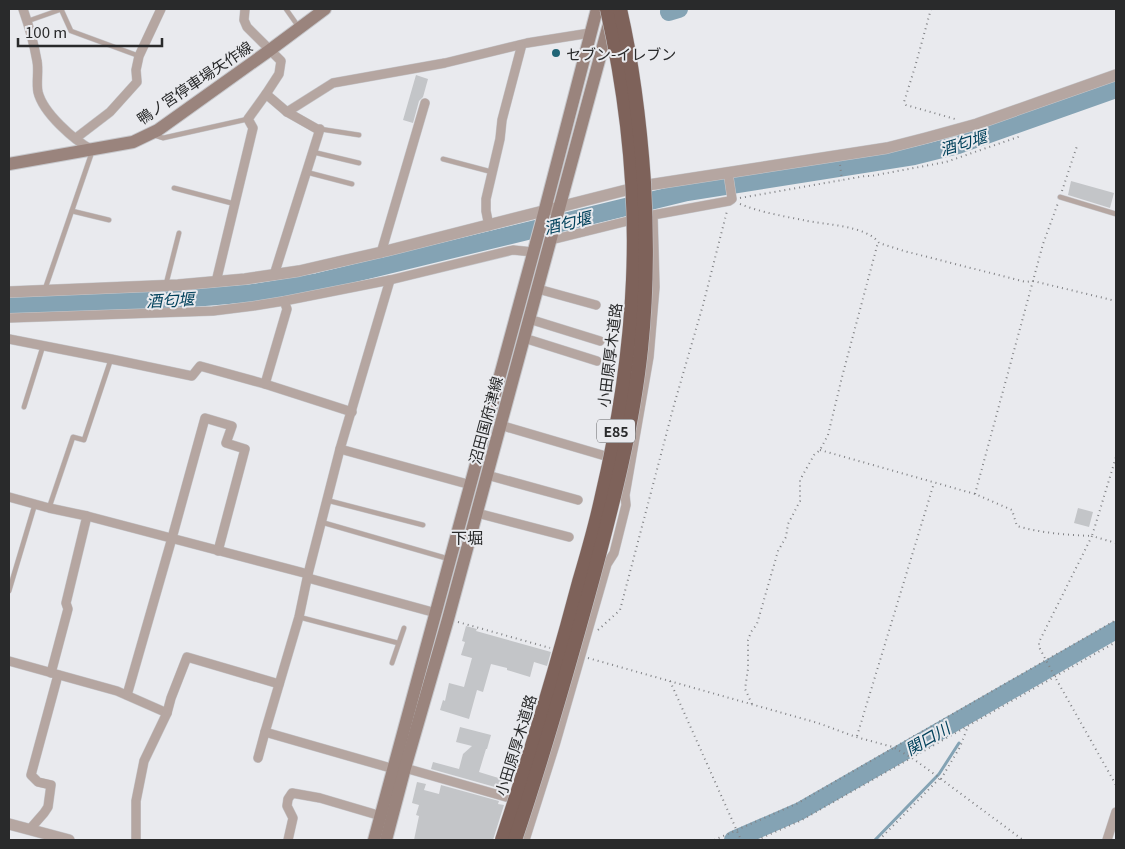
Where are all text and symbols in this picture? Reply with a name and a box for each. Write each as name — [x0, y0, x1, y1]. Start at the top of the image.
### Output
scale bar — [18, 15, 161, 47]
text: 100 m — [25, 21, 67, 42]
street label: 鴨ノ宮停車場矢作線 — [132, 36, 256, 128]
place label: セブン-イレブン — [566, 43, 676, 64]
marker: セブン-イレブン — [550, 47, 562, 59]
water label: 酒匂堰 — [937, 123, 992, 160]
water label: 酒匂堰 — [541, 204, 596, 239]
water label: 酒匂堰 — [145, 286, 198, 312]
street label: 小田原厚木道路 — [592, 302, 626, 408]
street label: 沼田国府津線 — [463, 374, 507, 466]
road number: E85 — [597, 420, 635, 442]
district label: 下堀 — [451, 525, 483, 549]
street label: 小田原厚木道路 — [490, 692, 540, 798]
water label: 関口川 — [900, 715, 956, 760]

